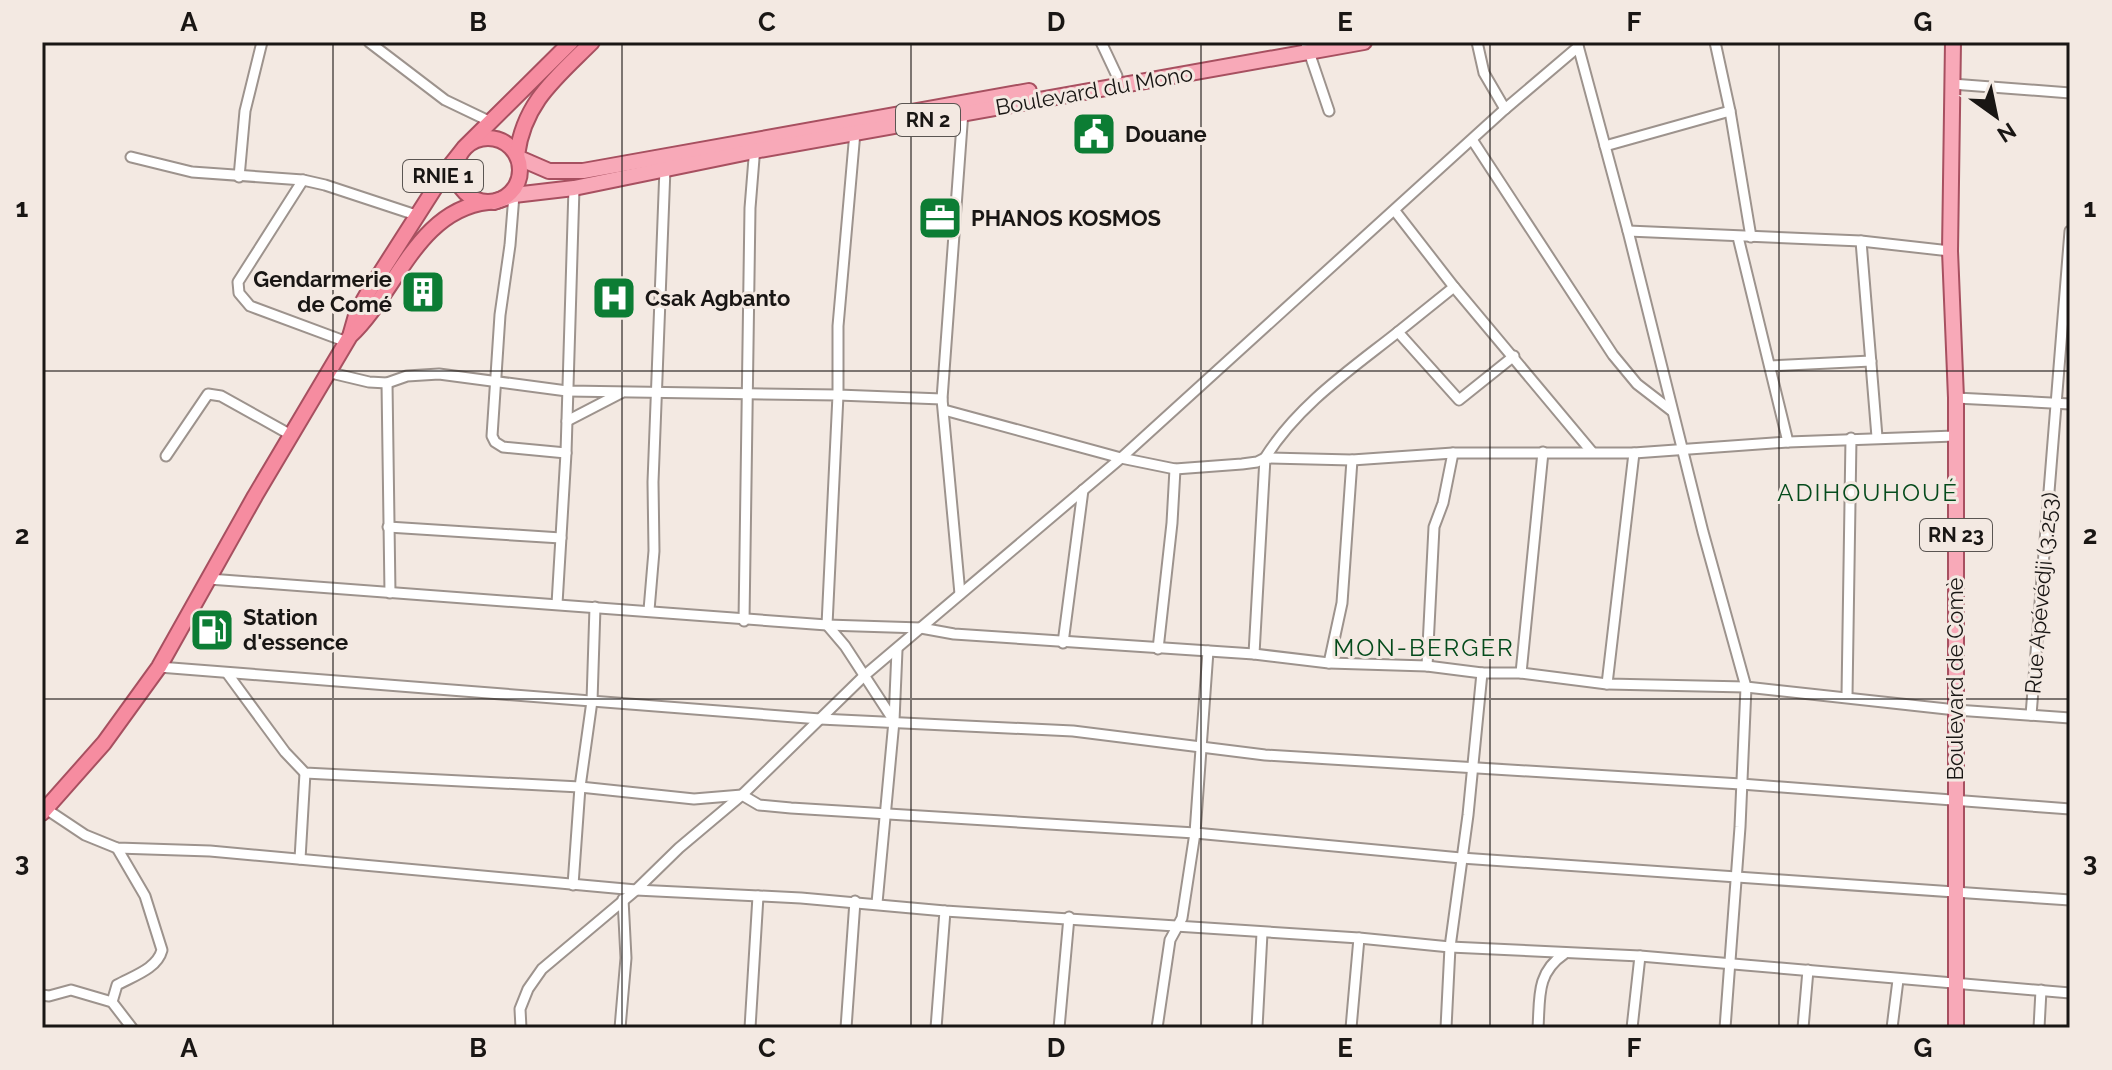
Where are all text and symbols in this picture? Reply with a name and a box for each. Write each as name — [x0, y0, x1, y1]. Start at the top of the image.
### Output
text: A — [180, 7, 198, 37]
text: B — [469, 7, 487, 37]
text: C — [758, 7, 776, 37]
text: D — [1047, 7, 1065, 37]
text: E — [1337, 7, 1353, 37]
text: F — [1627, 7, 1642, 37]
text: G — [1914, 7, 1932, 37]
street label: Boulevard du Mono — [993, 60, 1195, 120]
north arrow — [1956, 76, 2036, 156]
road number: RN 2 — [896, 104, 960, 136]
public building icon: Douane — [1070, 110, 1118, 158]
text: N — [1993, 117, 2021, 148]
place label: Douane — [1125, 121, 1207, 147]
road number: RNIE 1 — [403, 160, 483, 192]
text: 1 — [16, 193, 29, 223]
text: 1 — [2084, 193, 2097, 223]
office icon: PHANOS KOSMOS — [916, 194, 964, 242]
place label: PHANOS KOSMOS — [971, 205, 1161, 231]
place label: Gendarmerie de Comé — [253, 266, 392, 317]
building icon: Gendarmerie de Comé — [399, 268, 447, 316]
hospital icon: Csak Agbanto — [590, 274, 638, 322]
place label: Csak Agbanto — [645, 285, 790, 311]
district label: ADIHOUHOUÉ — [1777, 478, 1959, 507]
street label: Rue Apévédji (3.253) — [2019, 491, 2063, 695]
road number: RN 23 — [1920, 519, 1992, 551]
text: 2 — [15, 520, 29, 550]
text: 2 — [2083, 520, 2097, 550]
street label: Boulevard de Comè — [1942, 577, 1968, 781]
place label: Station d'essence — [243, 604, 348, 655]
fuel station icon: Station d'essence — [188, 606, 236, 654]
district label: MON-BERGER — [1333, 633, 1515, 662]
text: 3 — [15, 847, 29, 877]
text: 3 — [2083, 847, 2097, 877]
text: A — [180, 1033, 198, 1063]
text: B — [469, 1033, 487, 1063]
text: C — [758, 1033, 776, 1063]
text: D — [1047, 1033, 1065, 1063]
text: E — [1337, 1033, 1353, 1063]
text: F — [1627, 1033, 1642, 1063]
text: G — [1914, 1033, 1932, 1063]

